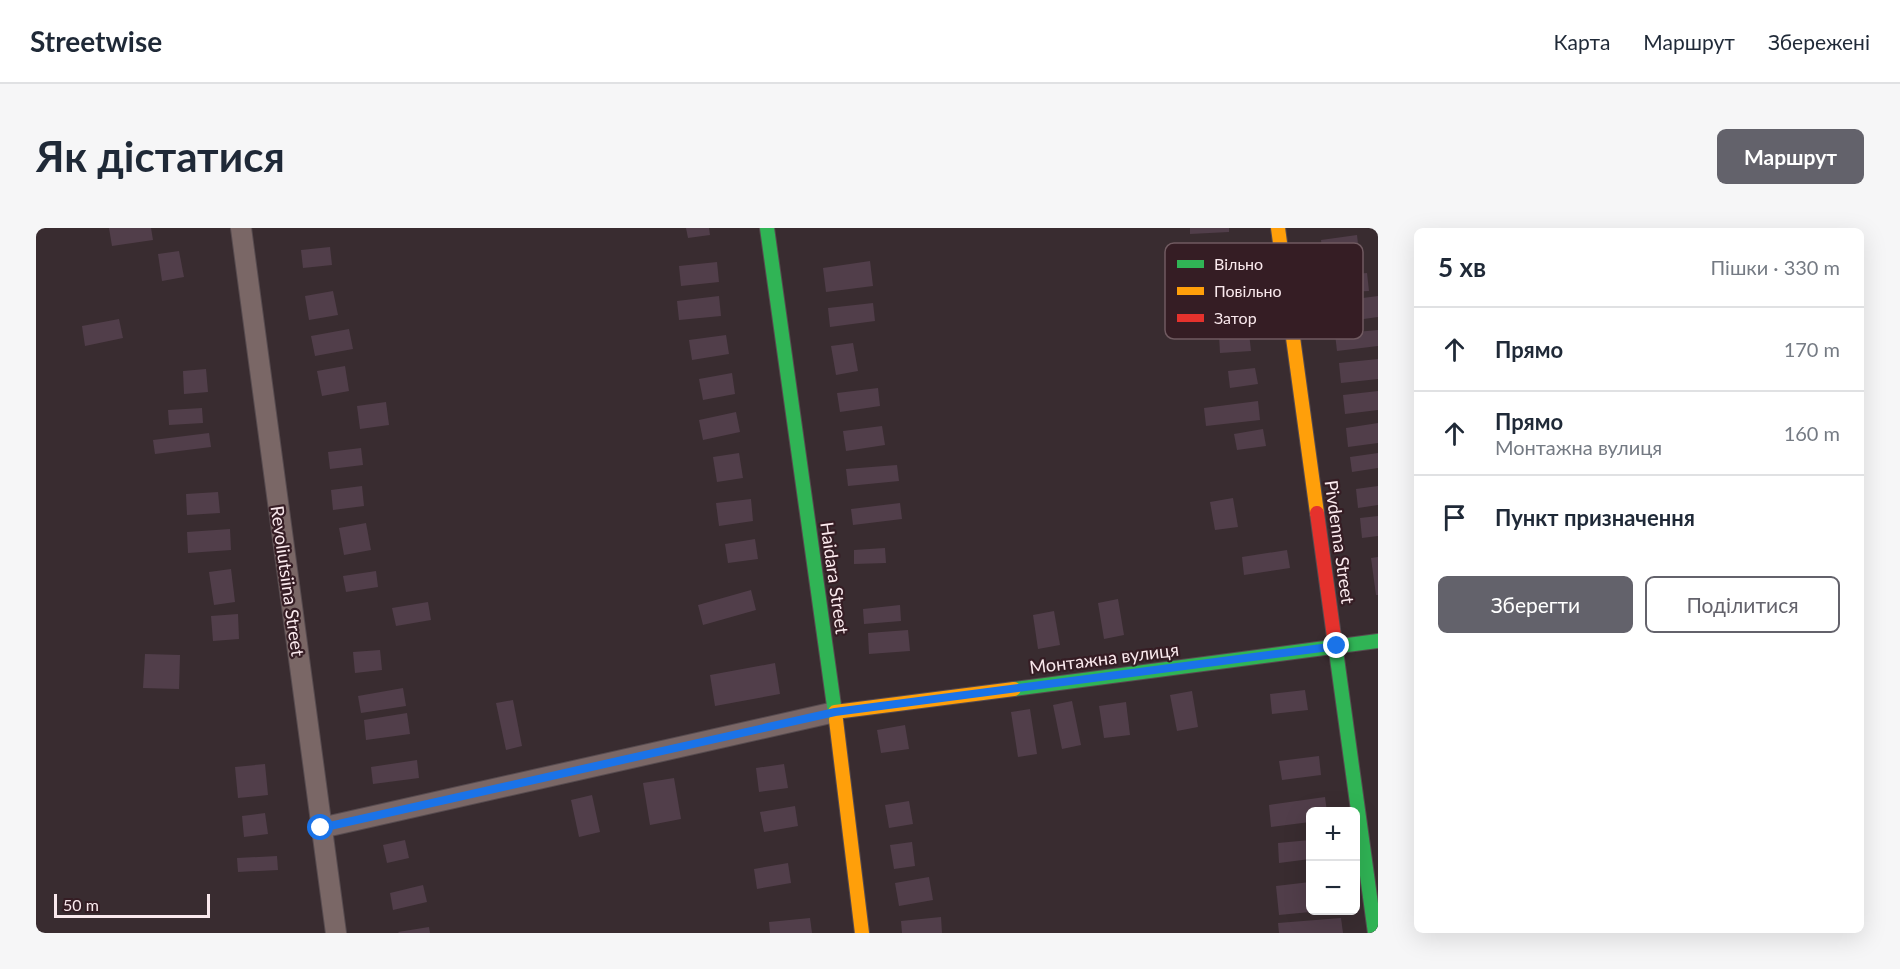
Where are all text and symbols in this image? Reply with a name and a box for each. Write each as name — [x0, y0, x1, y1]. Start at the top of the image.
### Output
text: Streetwise — [30, 24, 162, 58]
text: Карта — [1554, 29, 1610, 54]
text: Маршрут — [1643, 29, 1735, 54]
text: Збережені — [1768, 29, 1870, 54]
button: Маршрут — [1717, 129, 1864, 184]
text: Як дістатися — [36, 131, 285, 181]
legend — [1165, 243, 1363, 339]
text: 5 хв — [1438, 251, 1486, 283]
text: Вільно — [1214, 254, 1263, 273]
text: Пішки · 330 m — [1711, 255, 1840, 279]
text: Повільно — [1214, 281, 1281, 300]
text: Затор — [1214, 308, 1257, 327]
icon: ahead — [1438, 333, 1471, 366]
text: Прямо — [1495, 336, 1563, 363]
text: 170 m — [1784, 337, 1840, 361]
text: Прямо — [1495, 408, 1563, 435]
icon: ahead — [1438, 417, 1471, 450]
text: 160 m — [1784, 421, 1840, 445]
text: Монтажна вулиця — [1495, 435, 1662, 459]
street label: Pivdenna Street — [1320, 479, 1360, 606]
icon: arrive — [1438, 501, 1471, 534]
street label: Revoliutsiina Street — [267, 504, 310, 658]
text: Пункт призначення — [1495, 504, 1695, 531]
street label: Haidara Street — [816, 520, 854, 636]
button: Зберегти — [1438, 576, 1633, 633]
button: Поділитися — [1645, 576, 1840, 633]
route end — [1323, 632, 1349, 658]
street label: Монтажна вулиця — [1028, 638, 1180, 678]
map controls — [1306, 807, 1360, 915]
button: + — [1306, 807, 1360, 861]
route start — [307, 814, 333, 840]
button: − — [1306, 861, 1360, 915]
scale bar — [54, 891, 210, 918]
text: 50 m — [63, 895, 99, 914]

